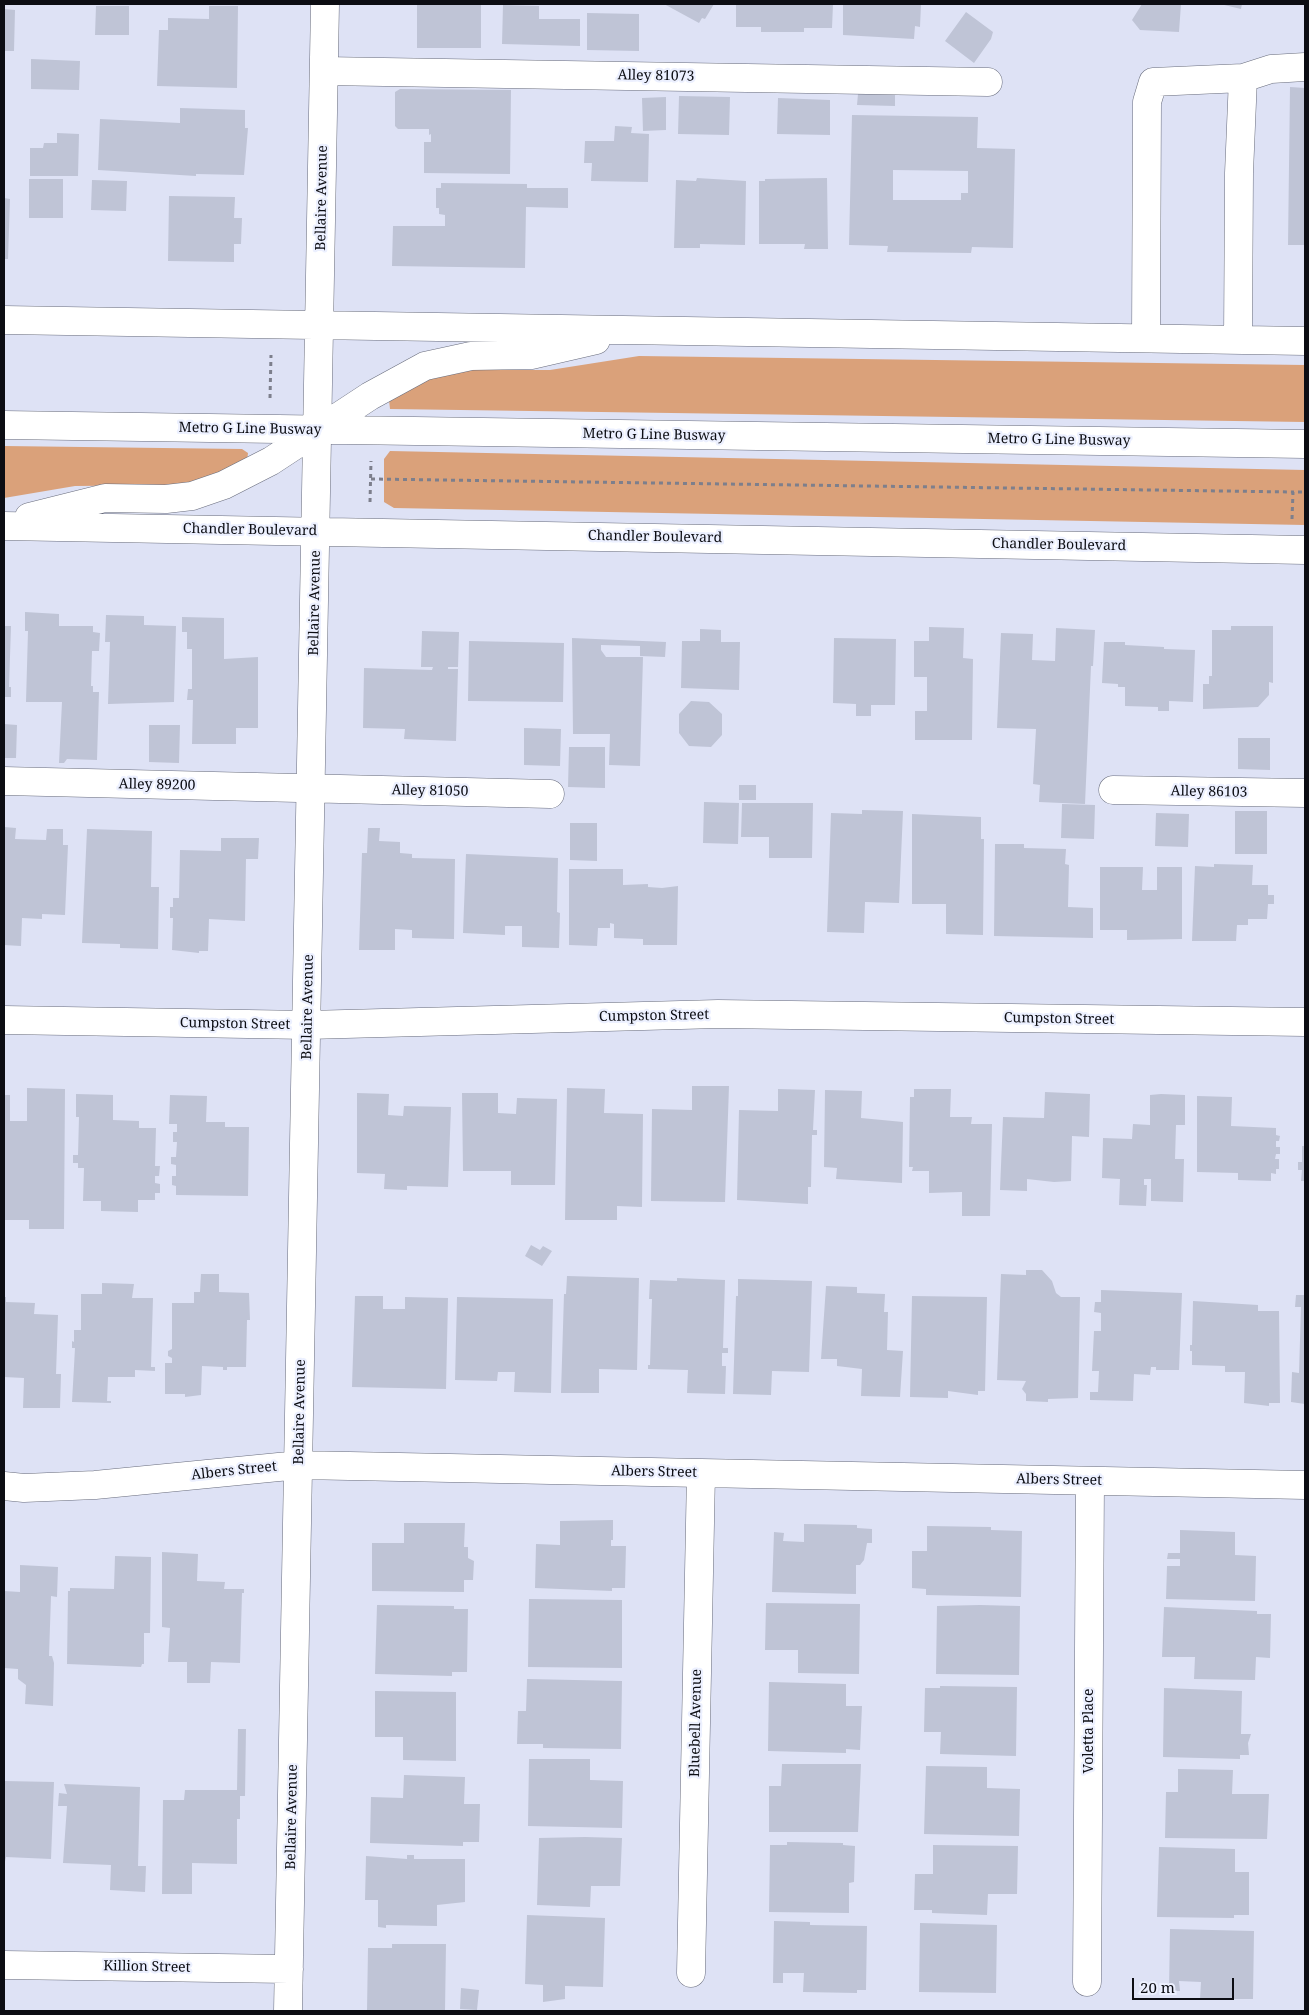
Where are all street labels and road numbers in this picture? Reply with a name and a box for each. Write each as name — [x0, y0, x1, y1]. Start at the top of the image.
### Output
street label: Alley 81073 — [617, 67, 695, 85]
street label: Bellaire Avenue — [313, 145, 331, 251]
street label: Metro G Line Busway — [178, 419, 322, 439]
street label: Metro G Line Busway — [582, 425, 726, 445]
street label: Metro G Line Busway — [987, 430, 1131, 450]
street label: Chandler Boulevard — [183, 520, 317, 540]
street label: Chandler Boulevard — [588, 527, 722, 547]
street label: Chandler Boulevard — [992, 535, 1126, 555]
street label: Bellaire Avenue — [306, 550, 324, 656]
street label: Alley 89200 — [118, 776, 196, 794]
street label: Alley 81050 — [391, 782, 469, 800]
street label: Alley 86103 — [1170, 783, 1248, 801]
street label: Bellaire Avenue — [299, 954, 317, 1060]
street label: Cumpston Street — [599, 1007, 709, 1025]
street label: Cumpston Street — [1004, 1010, 1114, 1028]
street label: Cumpston Street — [180, 1015, 290, 1033]
street label: Bellaire Avenue — [291, 1359, 309, 1465]
street label: Albers Street — [190, 1458, 278, 1484]
street label: Albers Street — [611, 1463, 697, 1481]
street label: Albers Street — [1016, 1471, 1102, 1489]
street label: Bluebell Avenue — [687, 1669, 705, 1777]
street label: Voletta Place — [1081, 1689, 1097, 1773]
street label: Bellaire Avenue — [283, 1764, 301, 1870]
street label: Killion Street — [103, 1958, 191, 1976]

